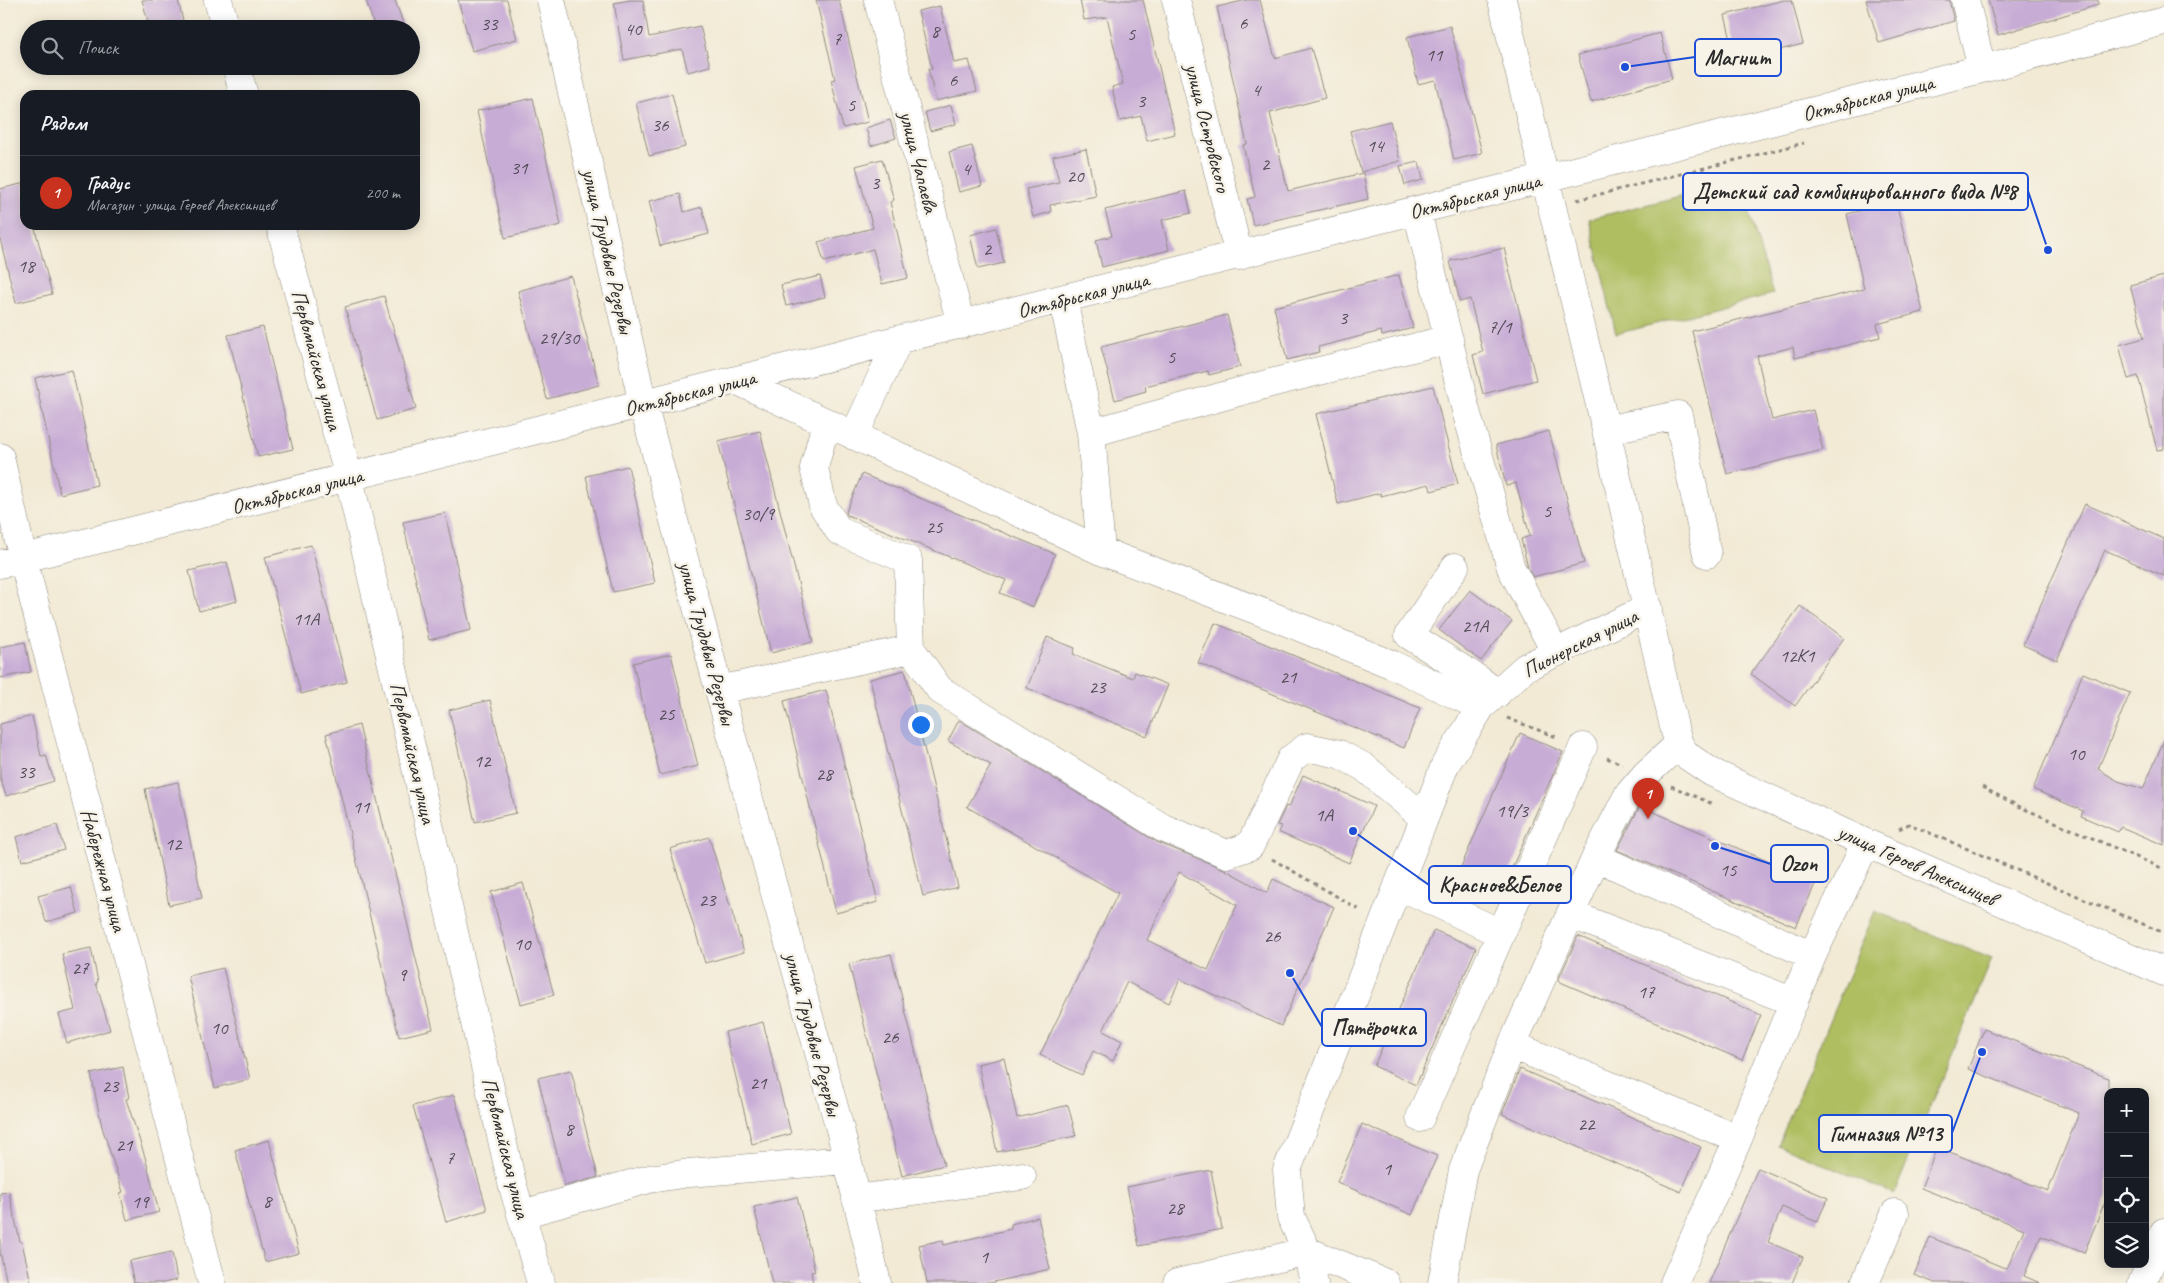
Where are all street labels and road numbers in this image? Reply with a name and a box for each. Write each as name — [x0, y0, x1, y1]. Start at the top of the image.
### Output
street label: улица Островского — [1179, 59, 1237, 197]
street label: Октябрьская улица — [1800, 69, 1939, 127]
street label: улица Чапаева — [893, 106, 945, 217]
street label: улица Трудовые Резервы — [575, 164, 640, 338]
street label: Октябрьская улица — [1407, 167, 1546, 225]
street label: Октябрьская улица — [1015, 266, 1154, 324]
street label: Первомайская улица — [286, 287, 349, 434]
street label: Октябрьская улица — [622, 364, 761, 422]
street label: Октябрьская улица — [229, 462, 368, 520]
street label: улица Трудовые Резервы — [671, 557, 742, 730]
street label: Пионерская улица — [1518, 602, 1643, 683]
street label: Первомайская улица — [384, 680, 442, 828]
street label: Набережная улица — [75, 806, 133, 936]
street label: улица Героев Алексинцев — [1832, 818, 2004, 913]
street label: улица Трудовые Резервы — [777, 948, 848, 1121]
street label: Первомайская улица — [476, 1075, 536, 1223]

